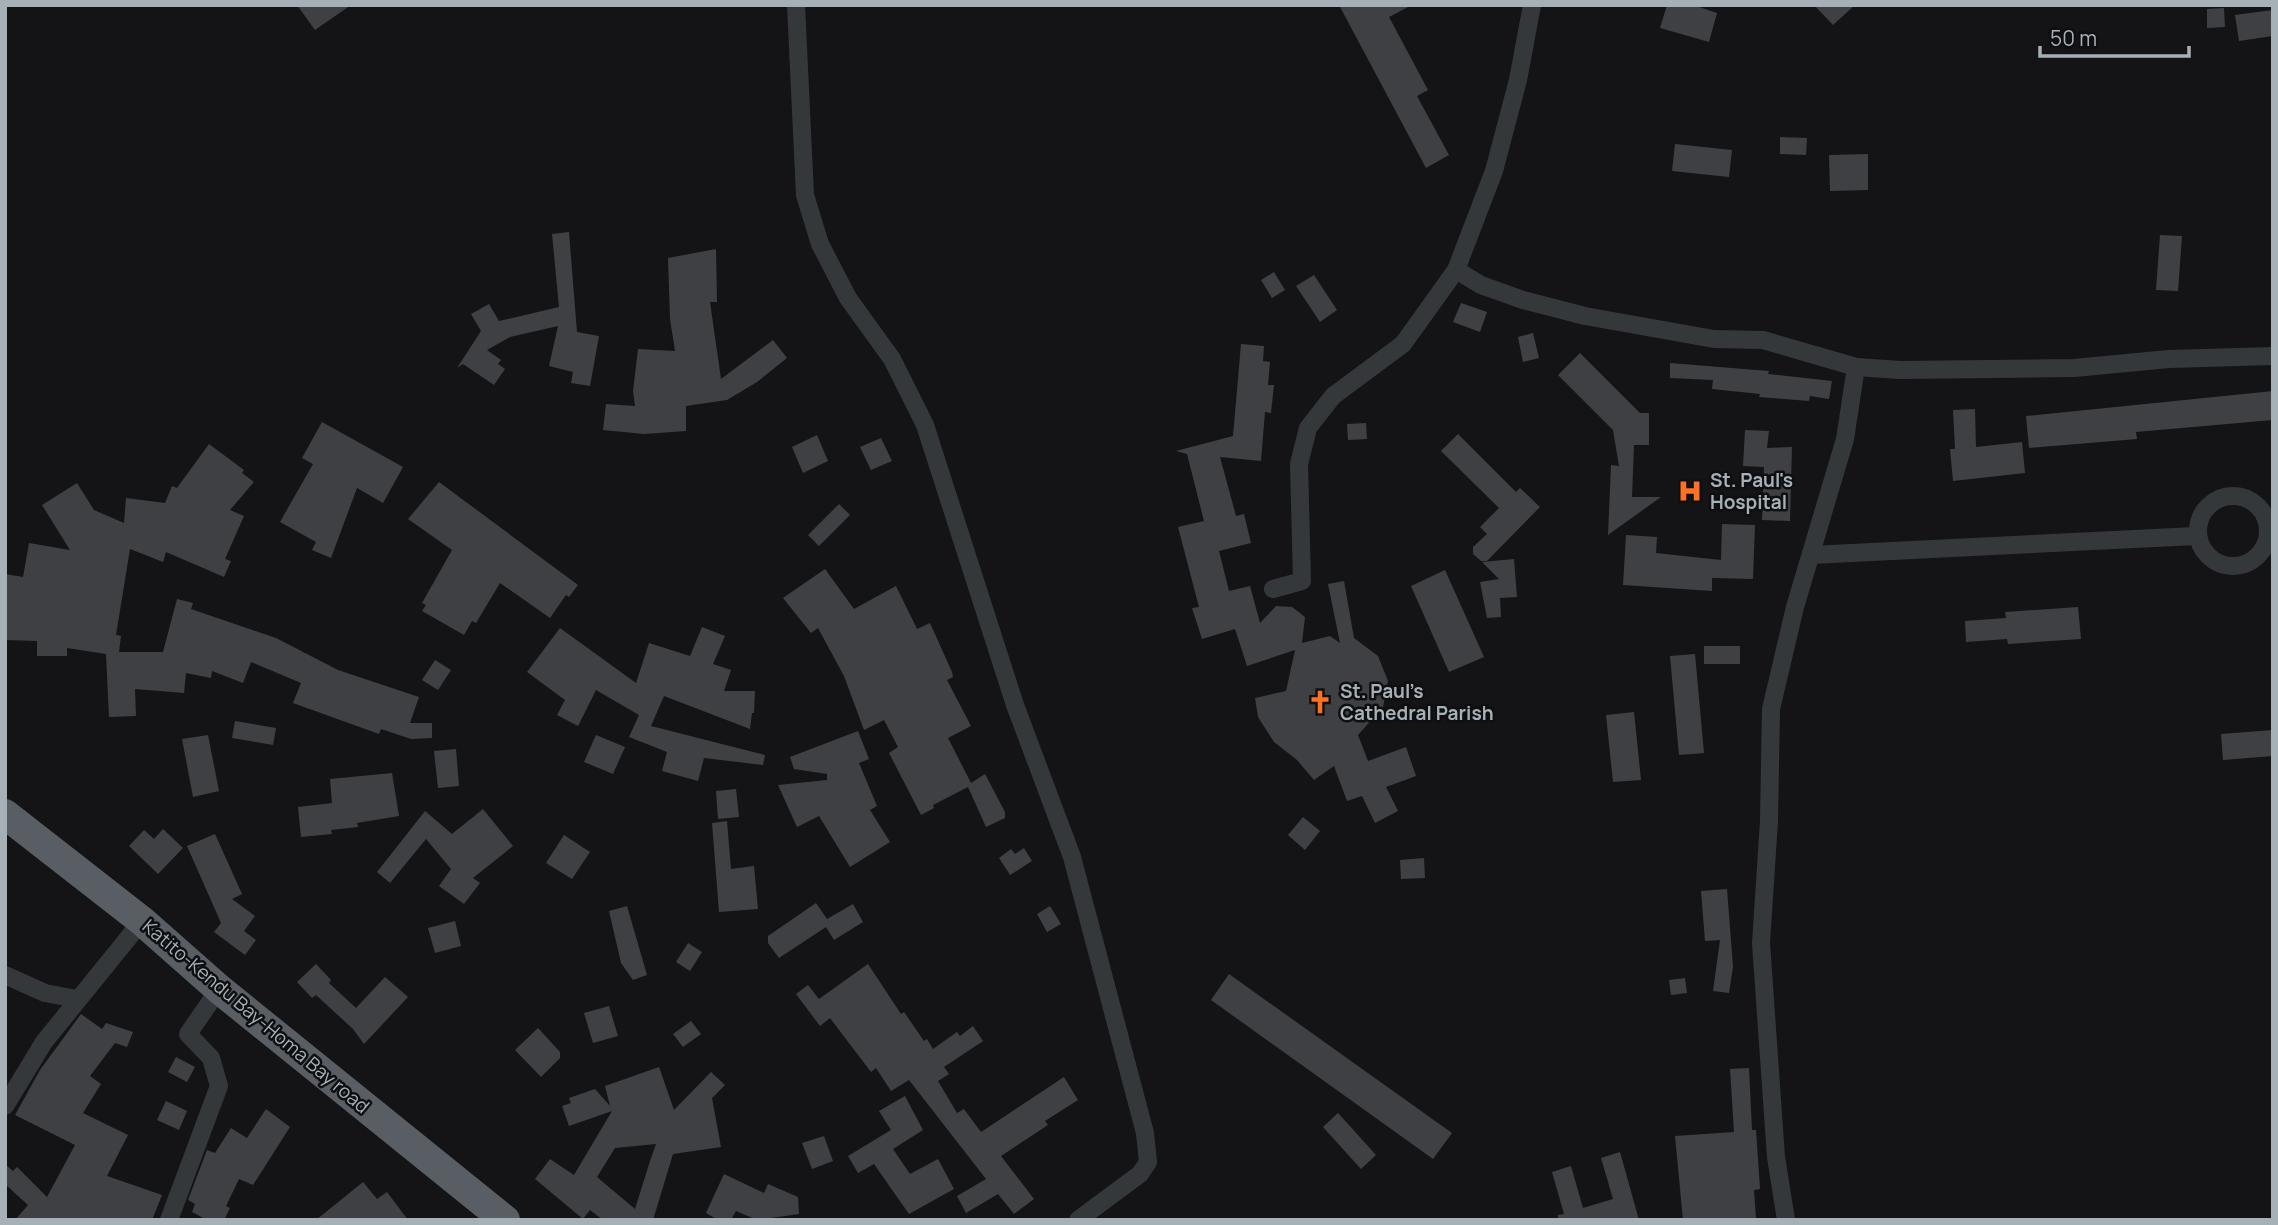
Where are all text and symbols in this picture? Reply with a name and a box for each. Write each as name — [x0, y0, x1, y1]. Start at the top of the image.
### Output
scale bar — [2040, 14, 2189, 58]
text: 50 m — [2050, 24, 2097, 52]
place label: St. Paul's Hospital — [1710, 467, 1793, 515]
hospital icon: St. Paul's Hospital — [1676, 477, 1704, 505]
place label: St. Paul’s Cathedral Parish — [1340, 678, 1494, 726]
church icon: St. Paul’s Cathedral Parish — [1306, 688, 1334, 716]
street label: Katito-Kendu Bay-Homa Bay road — [137, 913, 375, 1119]

